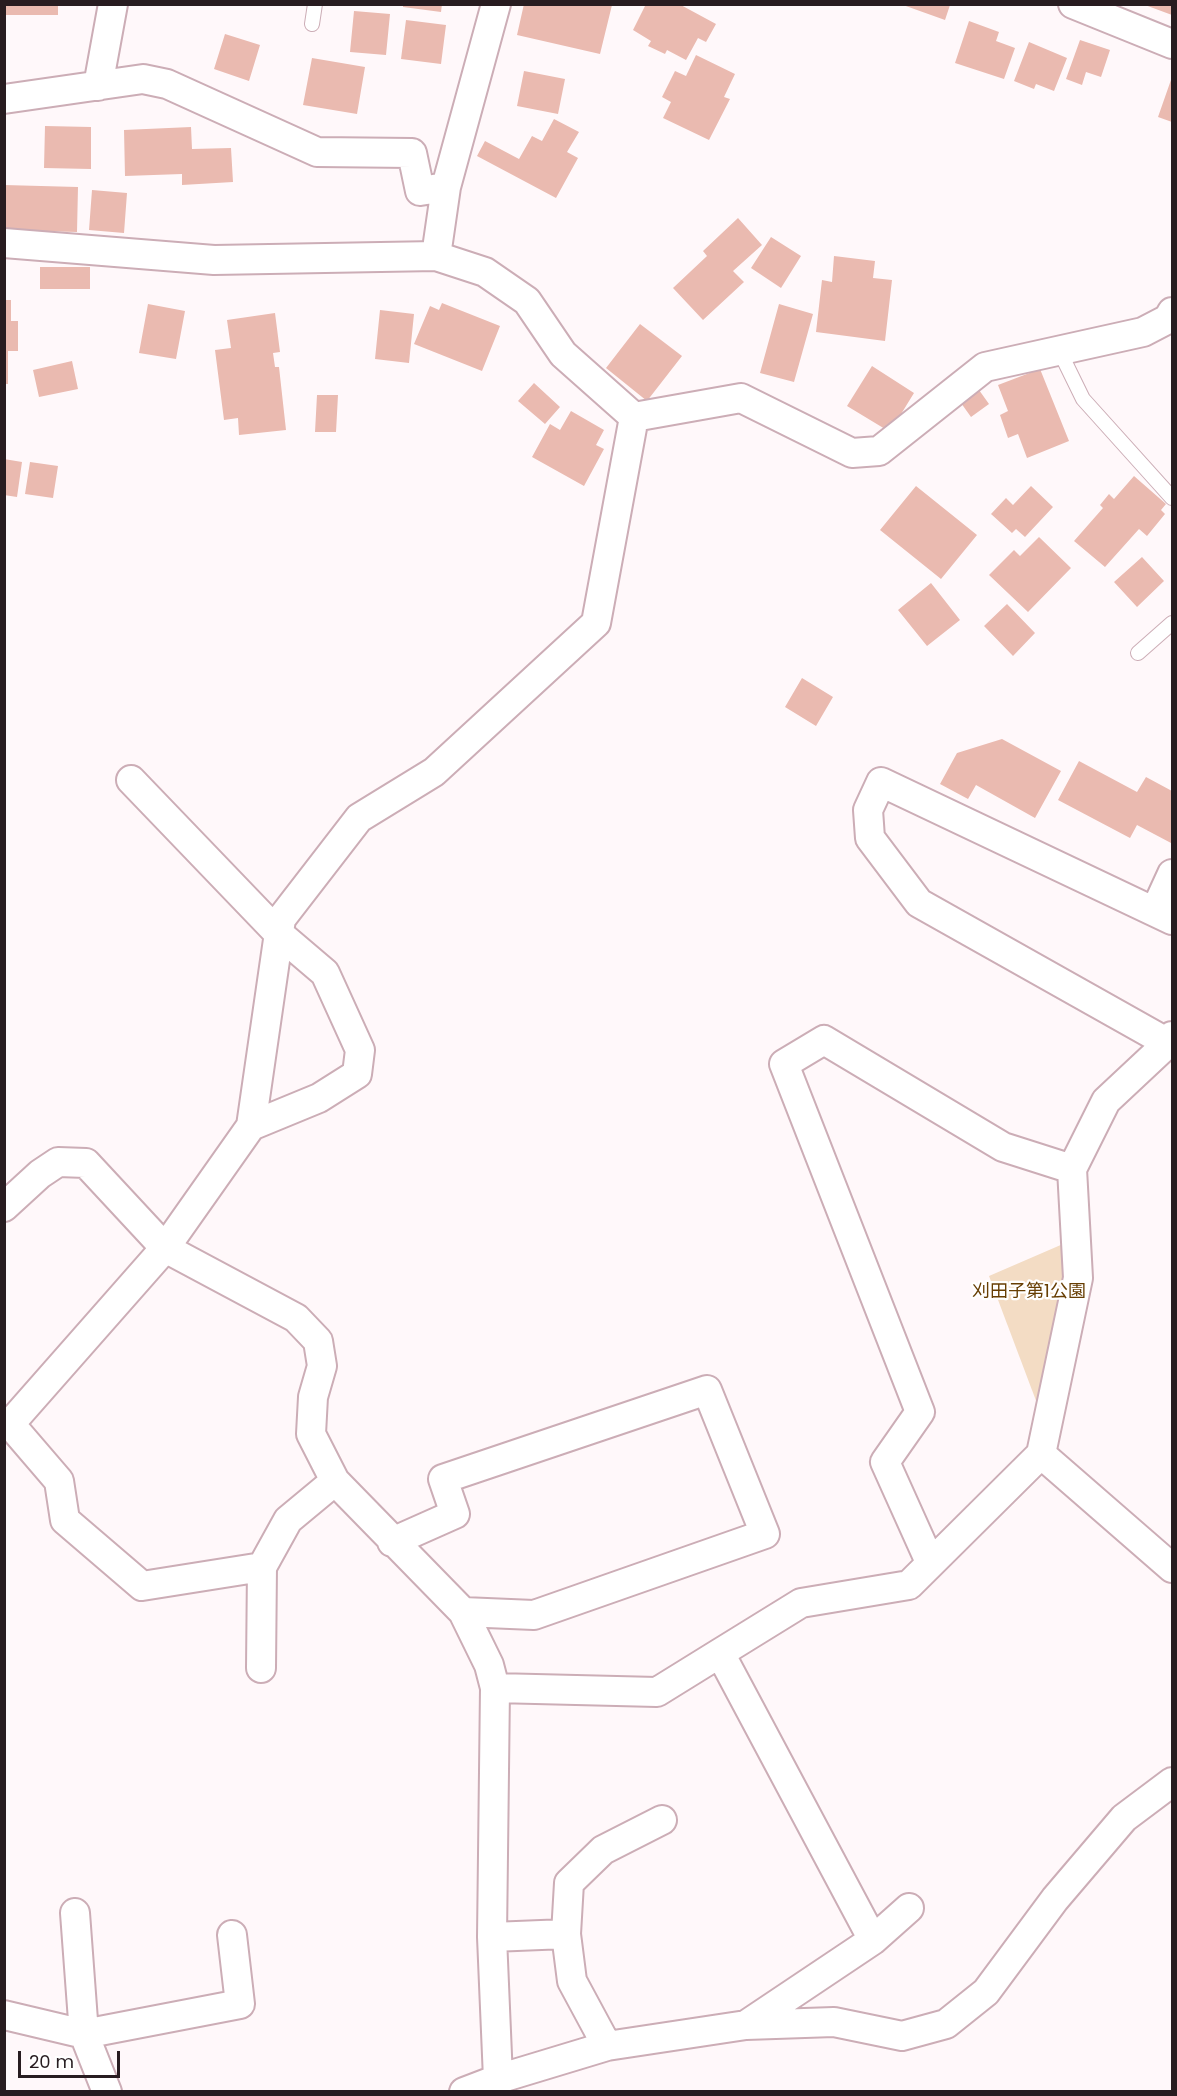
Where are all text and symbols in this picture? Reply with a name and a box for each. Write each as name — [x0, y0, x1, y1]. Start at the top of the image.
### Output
park label: 刈田子第1公園 — [972, 1281, 1086, 1303]
scale bar — [21, 2039, 123, 2077]
text: 20 m — [29, 2049, 74, 2074]

